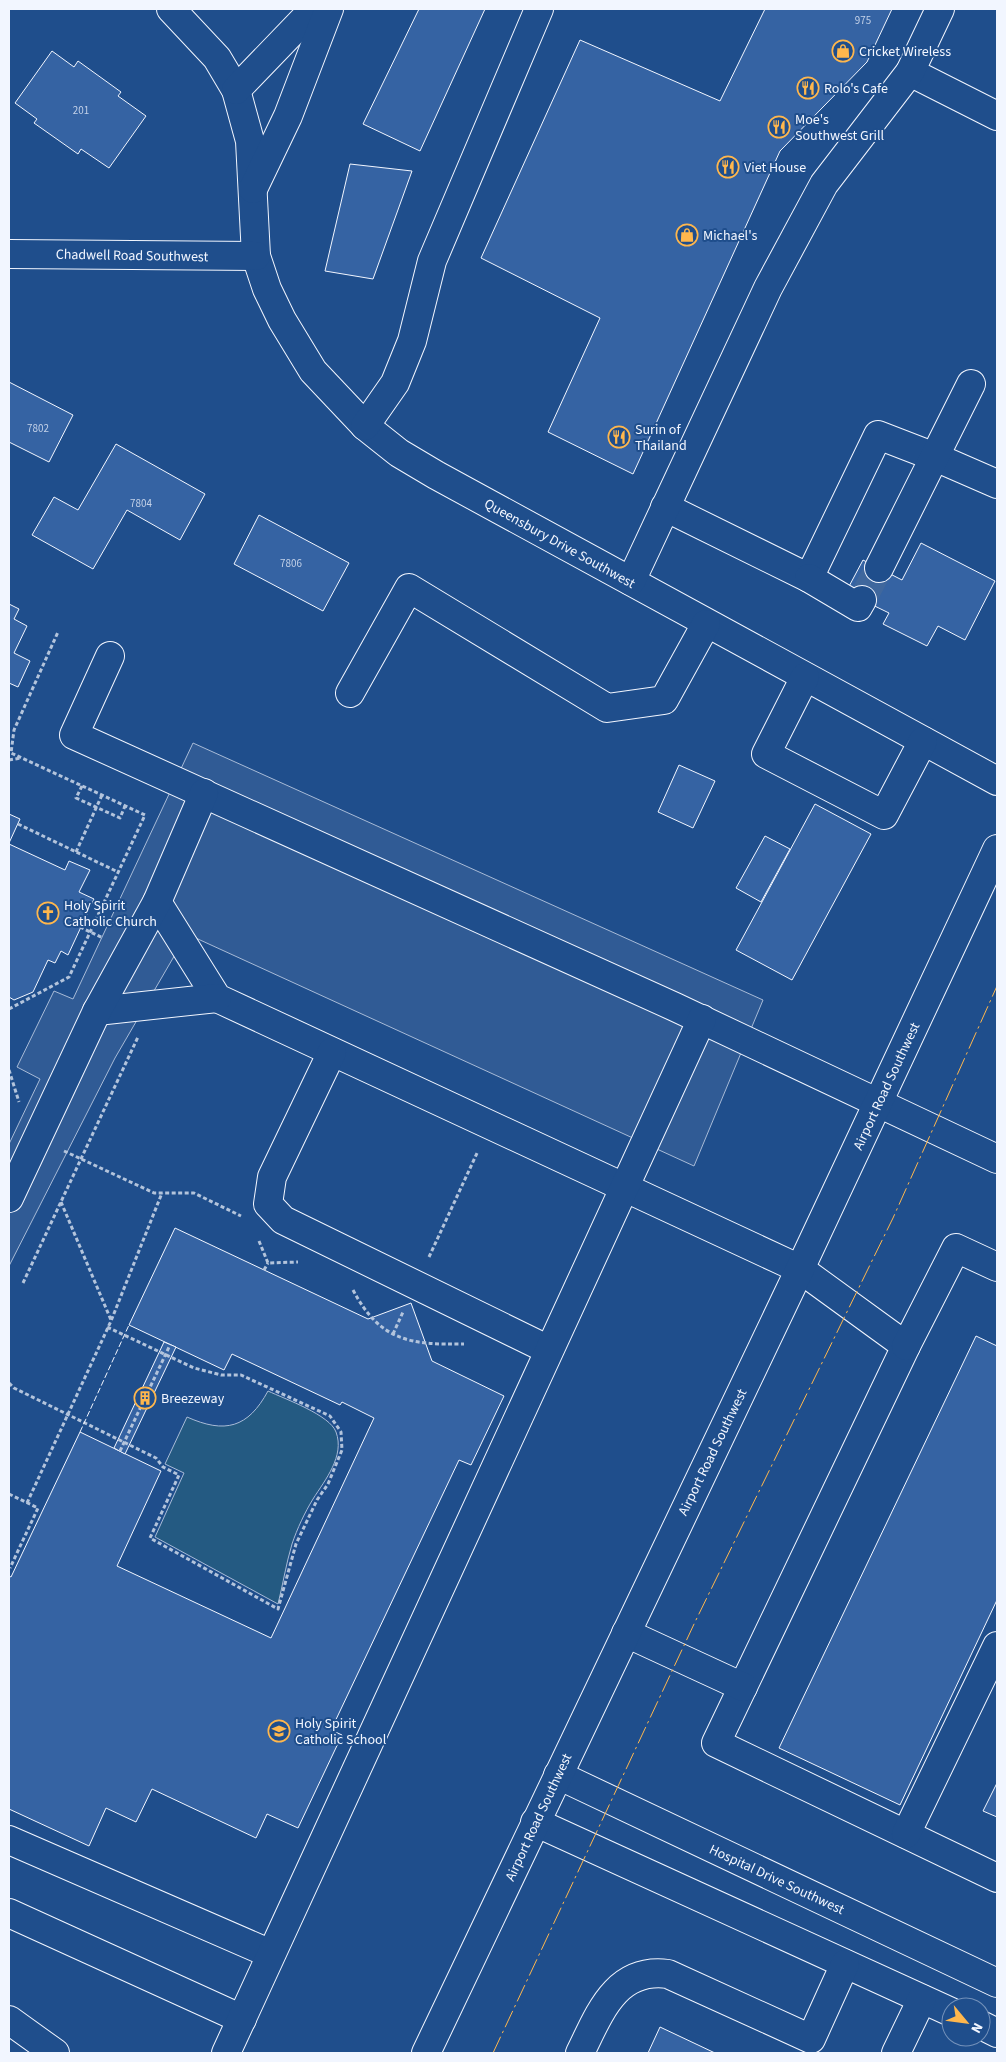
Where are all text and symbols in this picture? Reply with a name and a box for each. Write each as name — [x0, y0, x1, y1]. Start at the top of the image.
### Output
house number: 975 — [855, 13, 871, 28]
shop icon: Cricket Wireless — [831, 39, 855, 63]
place label: Cricket Wireless — [859, 42, 951, 62]
restaurant icon: Rolo's Cafe — [796, 76, 820, 100]
place label: Rolo's Cafe — [824, 79, 888, 99]
house number: 201 — [73, 103, 89, 118]
place label: Moe's Southwest Grill — [795, 110, 885, 146]
restaurant icon: Moe's Southwest Grill — [767, 115, 791, 139]
restaurant icon: Viet House — [716, 155, 740, 179]
place label: Viet House — [744, 158, 806, 178]
shop icon: Michael's — [675, 223, 699, 247]
place label: Michael's — [703, 226, 757, 246]
street label: Chadwell Road Southwest — [56, 245, 209, 267]
place label: Surin of Thailand — [635, 420, 687, 456]
house number: 7802 — [27, 421, 49, 436]
restaurant icon: Surin of Thailand — [607, 425, 631, 449]
street label: Queensbury Drive Southwest — [480, 494, 639, 594]
house number: 7804 — [130, 496, 152, 511]
house number: 7806 — [280, 556, 302, 571]
place label: Holy Spirit Catholic Church — [64, 896, 157, 932]
church icon: Holy Spirit Catholic Church — [36, 901, 60, 925]
street label: Airport Road Southwest — [849, 1019, 925, 1154]
street label: Airport Road Southwest — [673, 1385, 752, 1519]
building icon: Breezeway — [133, 1386, 157, 1410]
place label: Breezeway — [161, 1389, 225, 1409]
place label: Holy Spirit Catholic School — [295, 1714, 387, 1750]
school or university icon: Holy Spirit Catholic School — [267, 1719, 291, 1743]
street label: Airport Road Southwest — [501, 1750, 577, 1885]
street label: Hospital Drive Southwest — [706, 1840, 848, 1920]
north arrow — [941, 1997, 991, 2047]
text: N — [965, 2019, 987, 2037]

